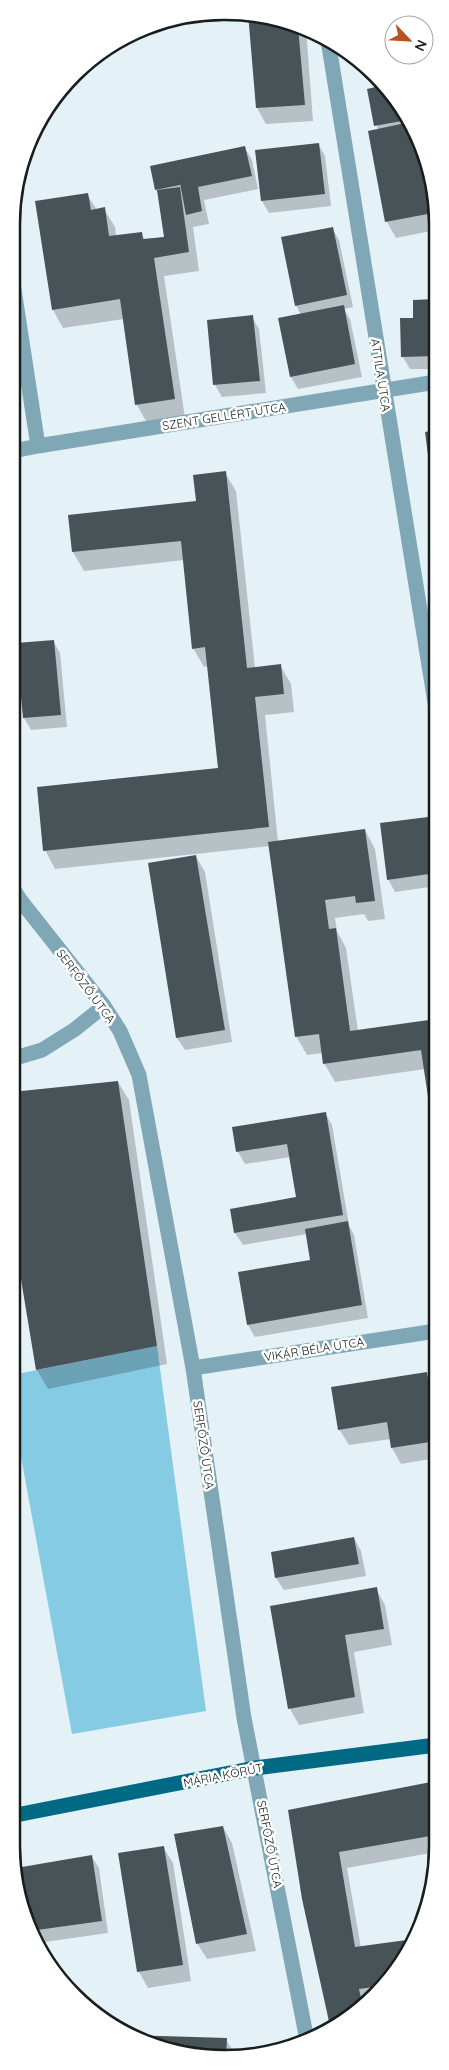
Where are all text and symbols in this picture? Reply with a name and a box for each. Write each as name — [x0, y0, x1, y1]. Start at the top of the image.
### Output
north arrow — [384, 15, 434, 65]
text: N — [410, 37, 431, 54]
street label: ATTILA UTCA — [368, 337, 394, 413]
street label: SZENT GELLÉRT UTCA — [161, 399, 287, 433]
street label: SERFŐZŐ UTCA — [53, 946, 119, 1026]
street label: VIKÁR BÉLA UTCA — [263, 1334, 365, 1364]
street label: SERFŐZŐ UTCA — [190, 1400, 218, 1490]
street label: MÁRIA KÖRÚT — [182, 1760, 264, 1790]
street label: SERFŐZŐ UTCA — [254, 1799, 286, 1889]

